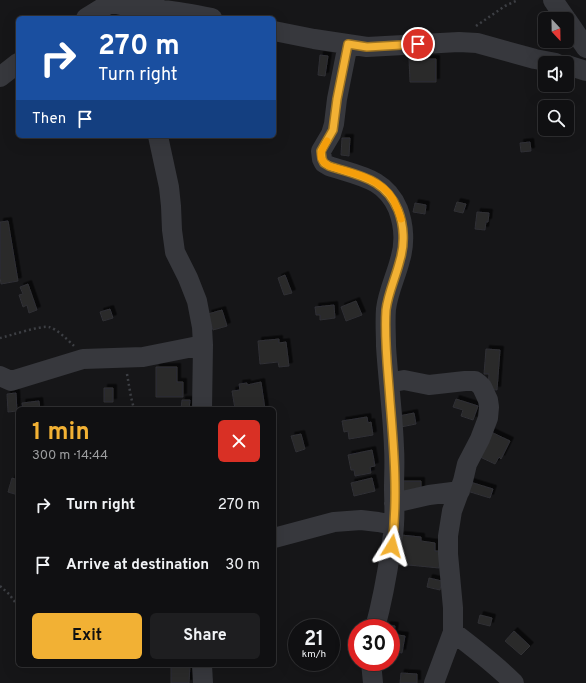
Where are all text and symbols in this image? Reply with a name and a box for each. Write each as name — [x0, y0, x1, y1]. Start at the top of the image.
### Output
north arrow — [538, 12, 574, 48]
map controls — [538, 12, 574, 136]
pin — [401, 27, 435, 61]
text: 270 m — [98, 29, 180, 65]
icon: right — [32, 32, 84, 84]
icon: arrive — [407, 33, 429, 55]
button: sound — [538, 56, 574, 92]
text: Turn right — [98, 64, 178, 87]
button: search — [538, 100, 574, 136]
icon: arrive — [74, 108, 96, 130]
text: Then — [32, 110, 66, 129]
text: 1 min — [32, 418, 90, 448]
button: close — [218, 420, 260, 462]
text: 300 m · 14:44 — [32, 448, 108, 464]
icon: right — [32, 494, 54, 516]
text: Turn right — [66, 496, 135, 515]
text: 270 m — [218, 496, 260, 515]
position arrow — [371, 525, 413, 567]
icon: arrive — [32, 554, 54, 576]
text: Arrive at destination — [66, 556, 209, 575]
text: 30 m — [225, 556, 260, 575]
button: Exit — [32, 613, 142, 659]
button: Share — [150, 613, 260, 659]
speed limit sign: 30 — [348, 619, 400, 671]
text: 21 — [304, 627, 324, 653]
text: km/h — [302, 648, 326, 661]

